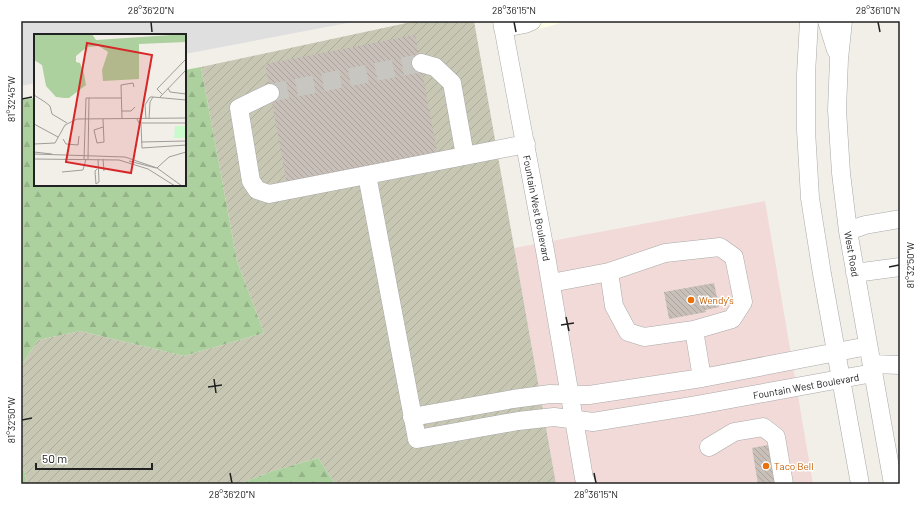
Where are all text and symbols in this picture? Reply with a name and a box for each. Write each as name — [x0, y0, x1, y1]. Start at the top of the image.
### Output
text: 28°36'20"N — [128, 4, 174, 16]
text: 28°36'15"N — [492, 4, 536, 16]
text: 28°36'10"N — [856, 4, 900, 16]
inset map — [34, 34, 186, 186]
text: 81°32'45"W — [5, 76, 17, 122]
street label: Fountain West Boulevard — [521, 154, 553, 262]
street label: West Road — [842, 230, 862, 278]
text: 81°32'50"W — [904, 242, 916, 288]
place label: Wendy's — [699, 294, 734, 306]
marker: Wendy's — [686, 295, 696, 305]
street label: Fountain West Boulevard — [752, 371, 860, 401]
text: 81°32'50"W — [5, 397, 17, 443]
scale bar — [36, 445, 152, 471]
text: 50 m — [42, 451, 67, 465]
place label: Taco Bell — [774, 460, 813, 472]
marker: Taco Bell — [761, 461, 771, 471]
text: 28°36'20"N — [209, 488, 255, 500]
text: 28°36'15"N — [574, 488, 618, 500]

